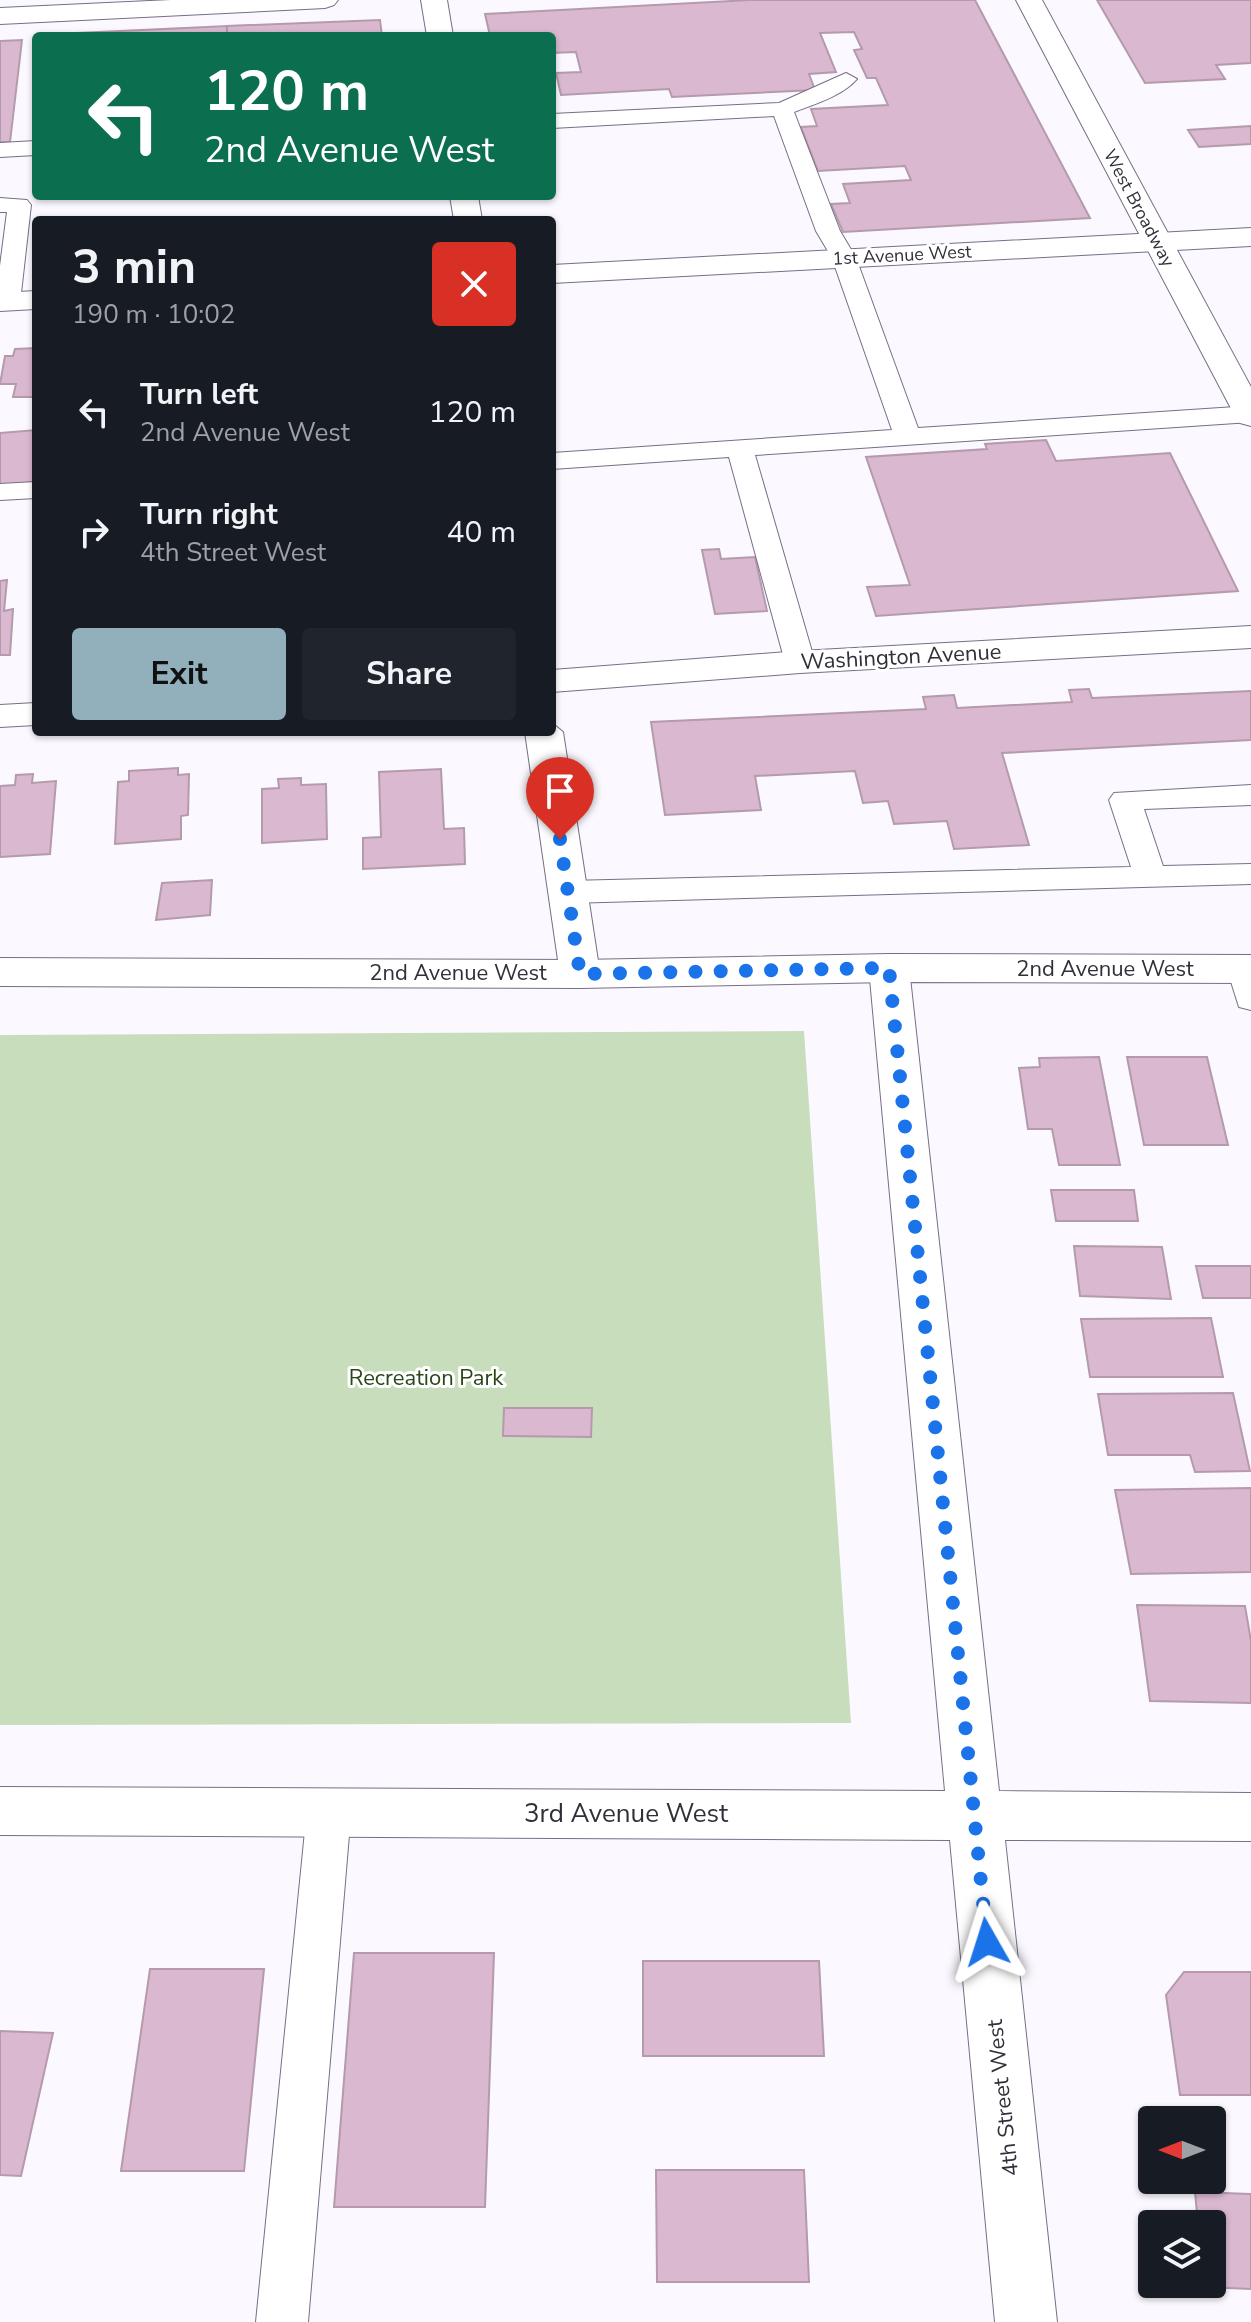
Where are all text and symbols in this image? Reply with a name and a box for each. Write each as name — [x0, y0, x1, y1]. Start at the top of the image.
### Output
text: 120 m — [204, 53, 369, 130]
icon: left — [72, 64, 176, 168]
text: 2nd Avenue West — [204, 126, 494, 175]
street label: West Broadway — [1098, 145, 1180, 272]
text: 3 min — [72, 234, 196, 300]
street label: 1st Avenue West — [832, 239, 973, 271]
button: close — [432, 242, 516, 326]
text: 190 m · 10:02 — [72, 297, 235, 332]
text: Turn left — [140, 374, 258, 415]
icon: left — [72, 390, 116, 434]
text: 120 m — [429, 392, 516, 433]
text: 2nd Avenue West — [140, 415, 350, 450]
text: Turn right — [140, 494, 278, 535]
icon: right — [72, 510, 116, 554]
text: 40 m — [447, 512, 516, 553]
text: 4th Street West — [140, 535, 326, 570]
button: Exit — [72, 628, 286, 720]
button: Share — [302, 628, 516, 720]
street label: Washington Avenue — [800, 637, 1002, 677]
pin — [526, 757, 594, 839]
icon: arrive — [538, 769, 582, 813]
street label: 2nd Avenue West — [1016, 954, 1194, 984]
street label: 2nd Avenue West — [369, 958, 547, 988]
park label: Recreation Park — [349, 1363, 504, 1393]
street label: 3rd Avenue West — [524, 1796, 729, 1831]
position arrow — [945, 1900, 1029, 1984]
street label: 4th Street West — [980, 2018, 1026, 2178]
north arrow — [1138, 2106, 1226, 2194]
map controls — [1138, 2106, 1226, 2298]
button: layers — [1138, 2210, 1226, 2298]

